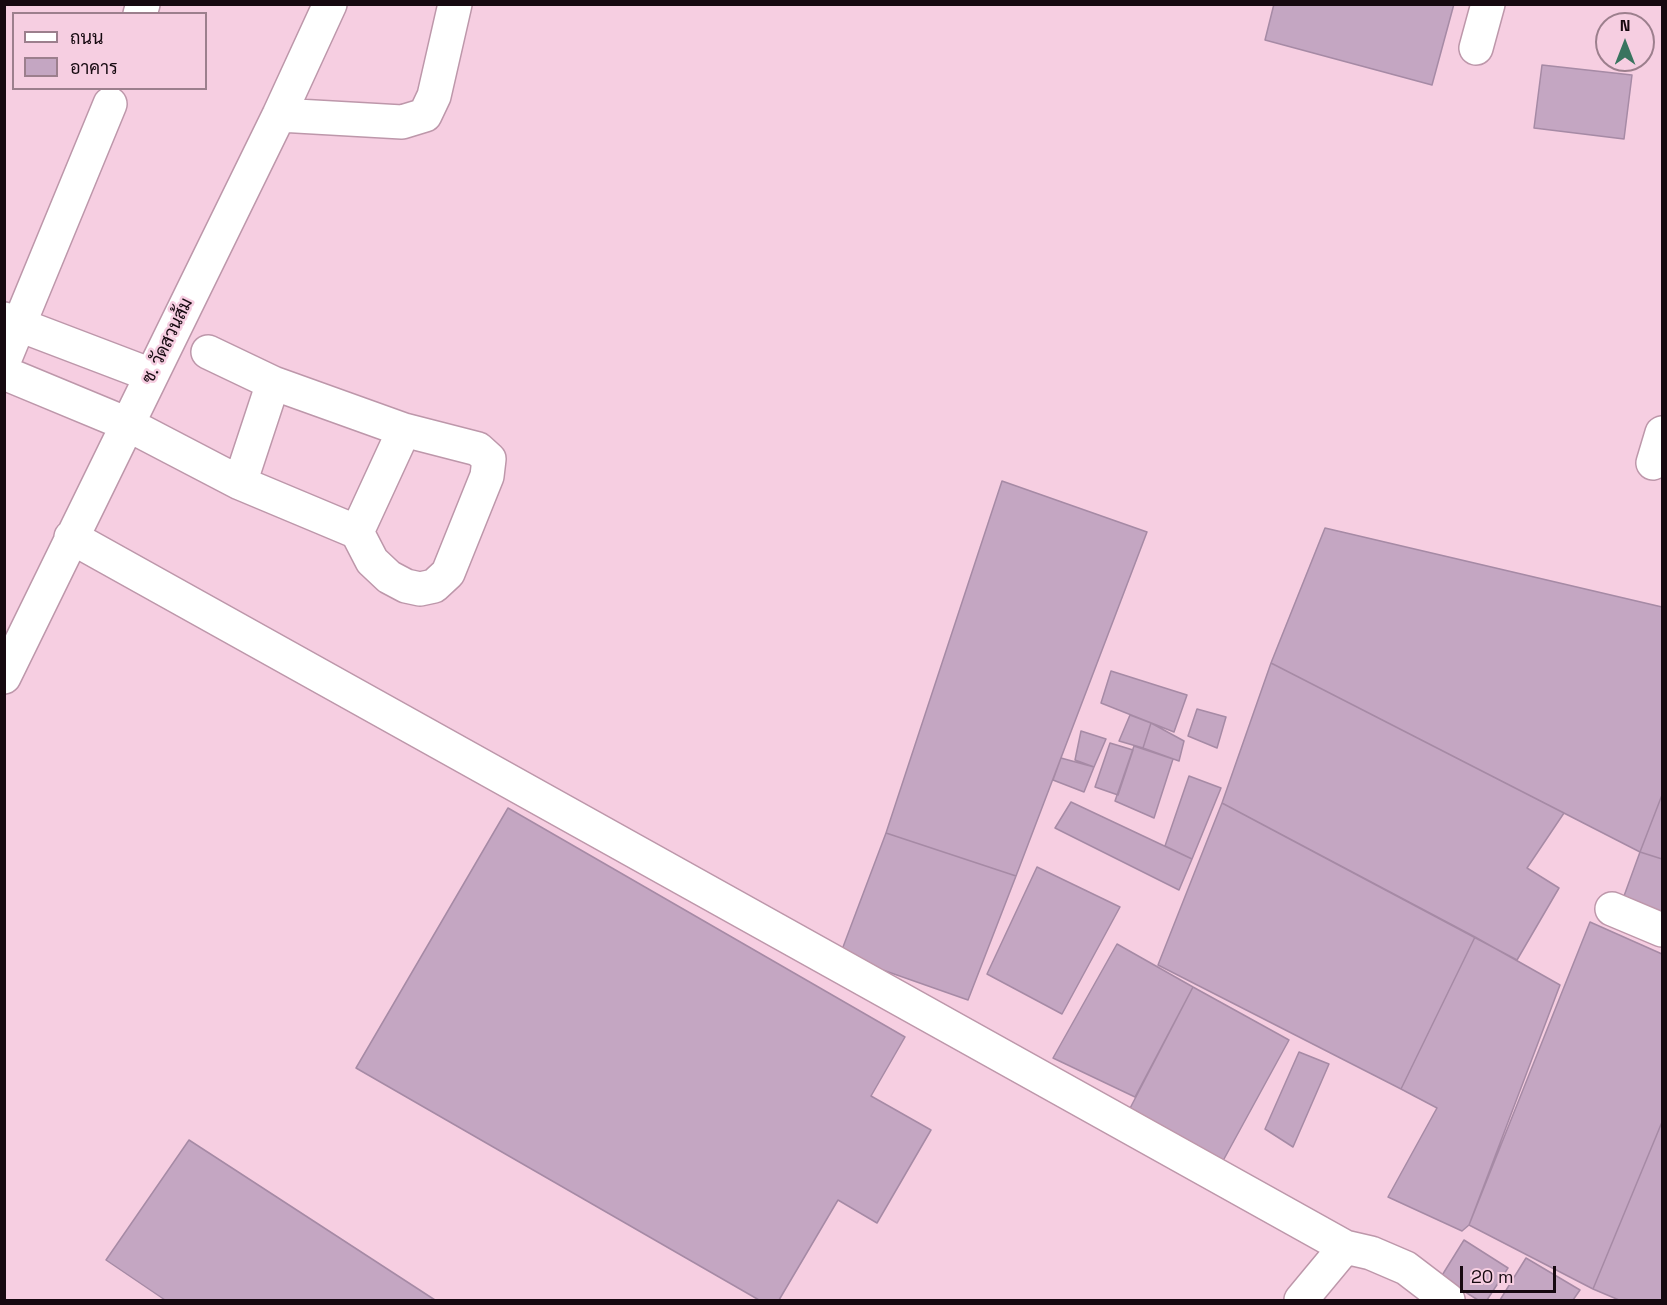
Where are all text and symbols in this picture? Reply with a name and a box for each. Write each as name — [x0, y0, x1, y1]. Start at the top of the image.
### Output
legend — [12, 12, 207, 90]
north arrow — [1595, 12, 1655, 72]
text: N — [1620, 15, 1630, 36]
text: ถนน — [70, 26, 103, 49]
text: อาคาร — [70, 56, 118, 79]
street label: ซ. วัดสวนส้ม — [138, 295, 198, 387]
scale bar — [1463, 1254, 1559, 1292]
text: 20 m — [1471, 1265, 1514, 1288]

